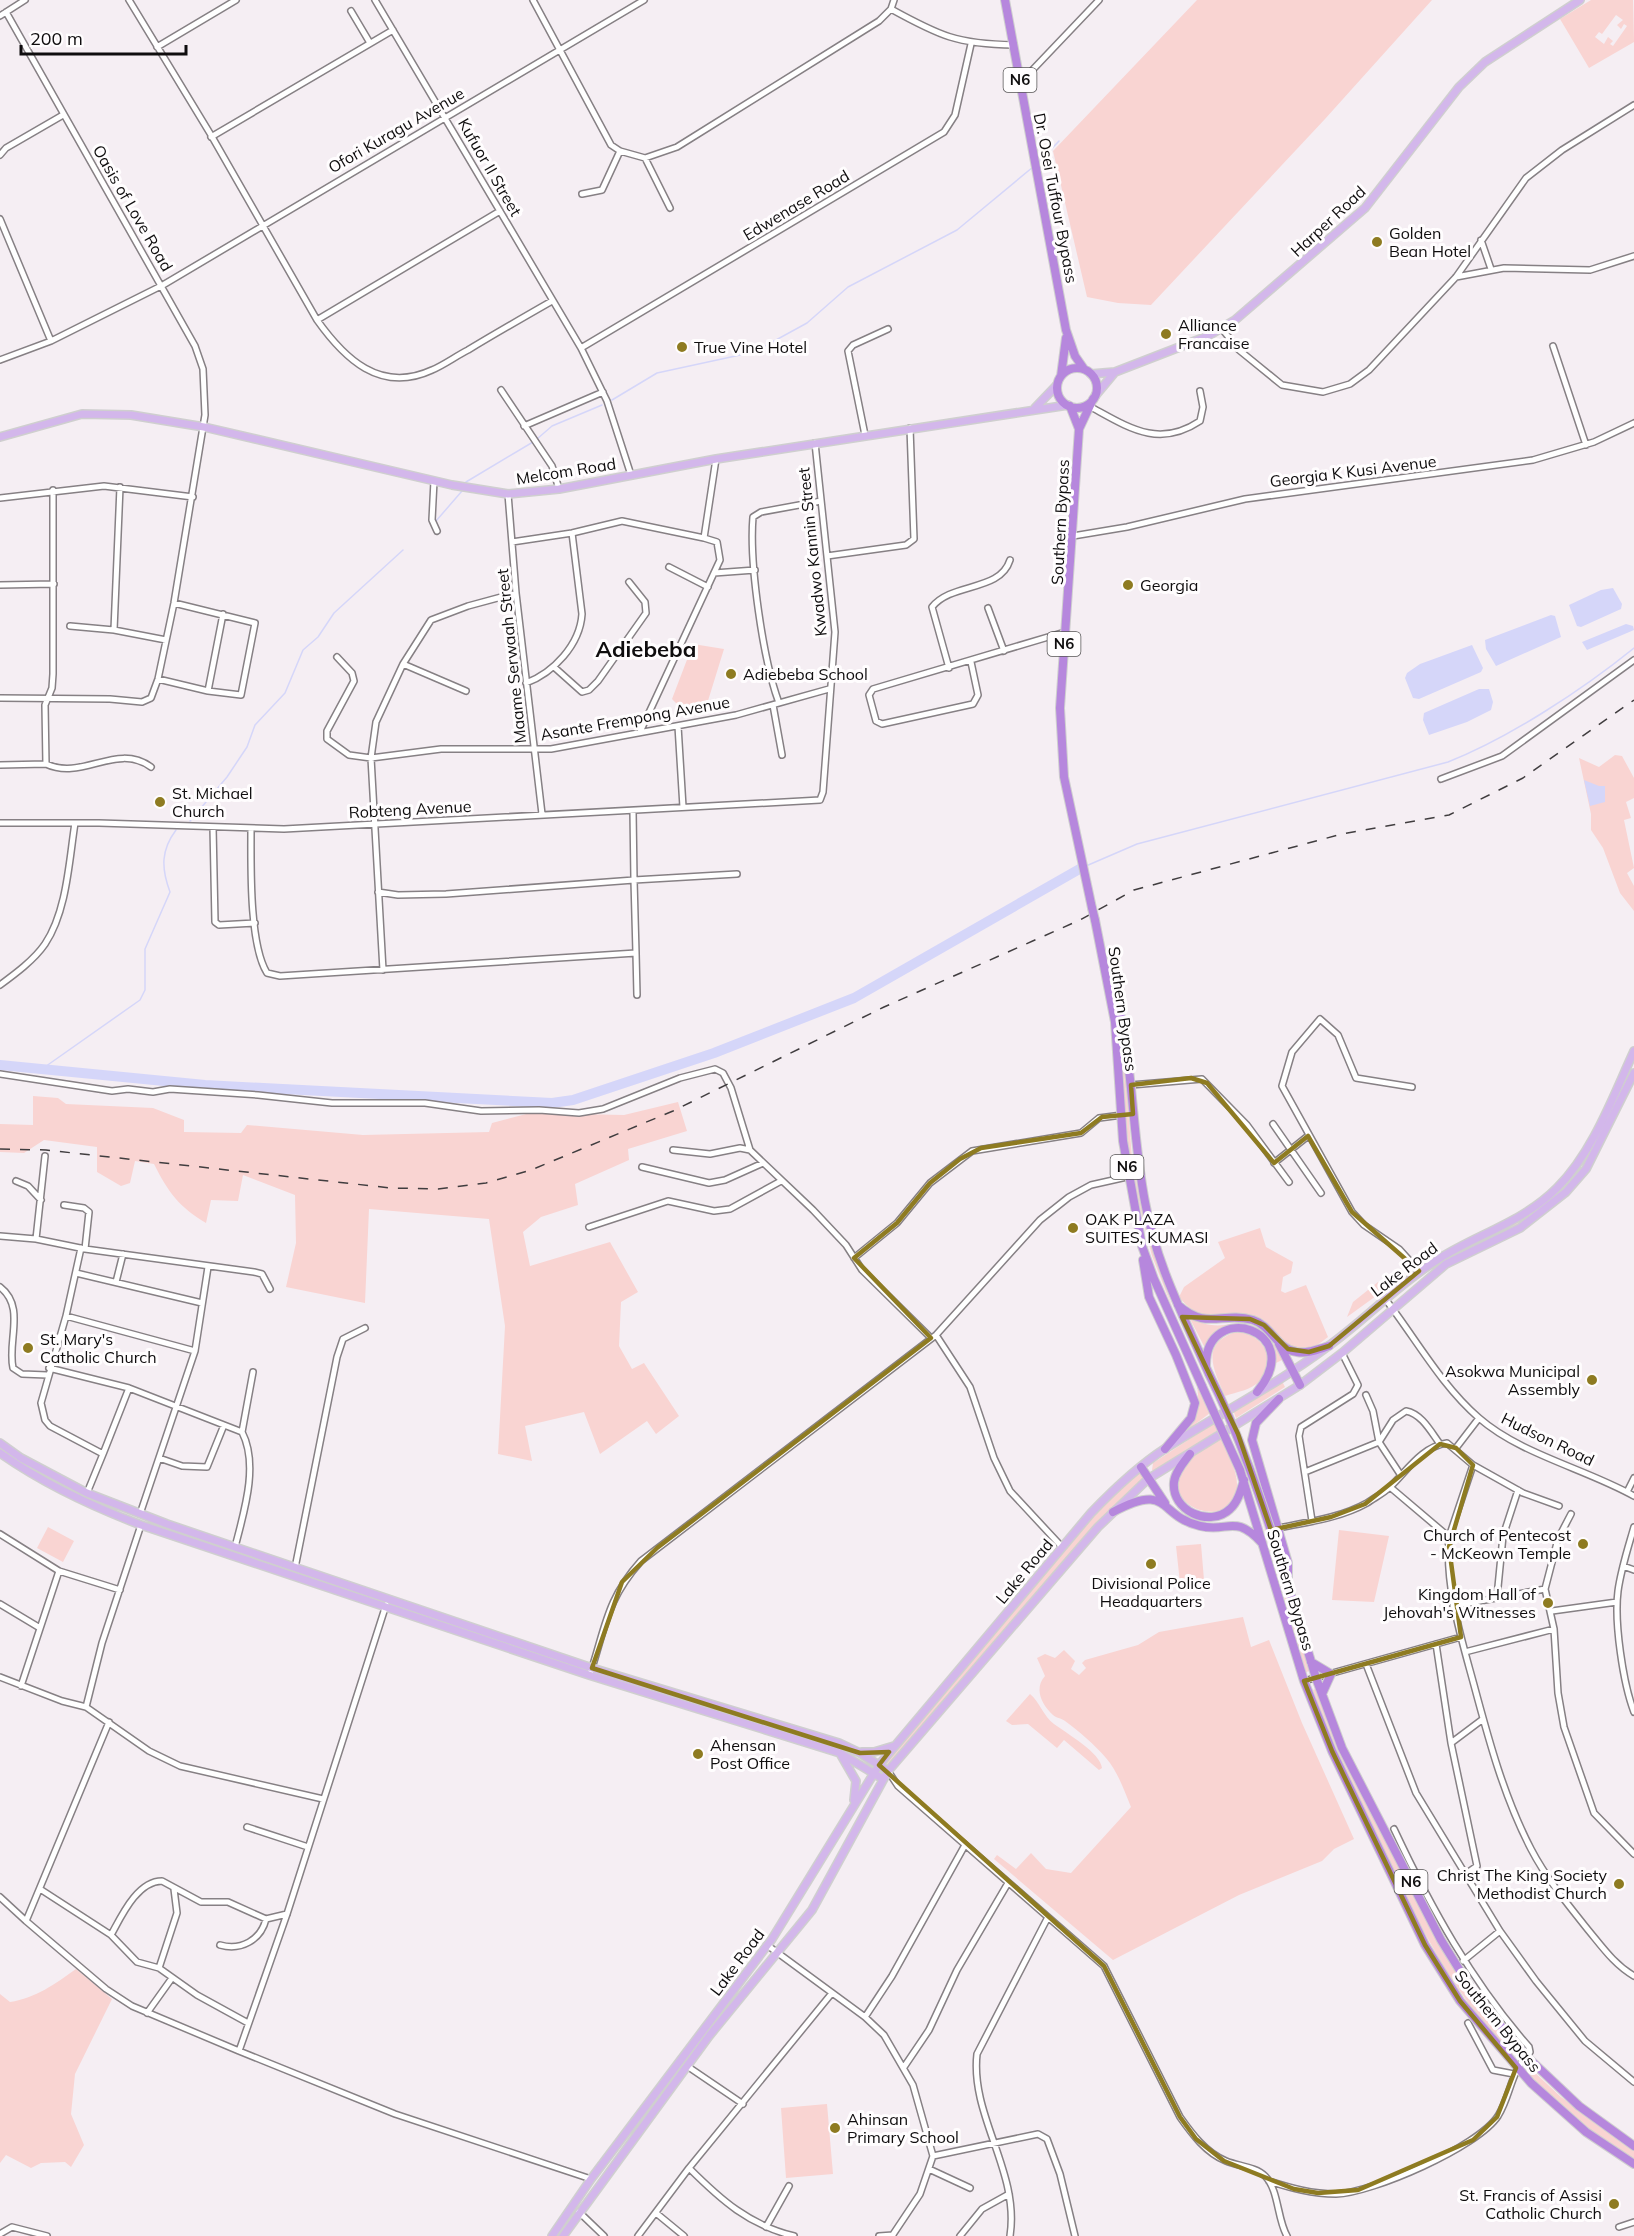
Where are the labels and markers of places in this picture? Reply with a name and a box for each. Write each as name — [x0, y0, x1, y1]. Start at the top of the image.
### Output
place label: Golden Bean Hotel — [1389, 223, 1471, 261]
marker: Golden Bean Hotel — [1370, 235, 1384, 249]
place label: Alliance Francaise — [1178, 315, 1249, 353]
marker: Alliance Francaise — [1159, 327, 1173, 341]
place label: True Vine Hotel — [694, 337, 807, 357]
marker: True Vine Hotel — [675, 340, 689, 354]
place label: Georgia — [1140, 575, 1198, 595]
marker: Georgia — [1121, 578, 1135, 592]
place label: Adiebeba School — [743, 664, 868, 684]
marker: Adiebeba School — [724, 667, 738, 681]
place label: St. Michael Church — [172, 783, 253, 821]
marker: St. Michael Church — [153, 795, 167, 809]
place label: OAK PLAZA SUITES, KUMASI — [1085, 1209, 1209, 1247]
marker: OAK PLAZA SUITES, KUMASI — [1066, 1221, 1080, 1235]
place label: St. Mary's Catholic Church — [40, 1329, 157, 1367]
marker: St. Mary's Catholic Church — [21, 1341, 35, 1355]
place label: Asokwa Municipal Assembly — [1445, 1361, 1581, 1399]
marker: Asokwa Municipal Assembly — [1585, 1373, 1599, 1387]
place label: Church of Pentecost - McKeown Temple — [1423, 1525, 1571, 1563]
marker: Church of Pentecost - McKeown Temple — [1576, 1537, 1590, 1551]
marker: Divisional Police Headquarters — [1144, 1557, 1158, 1571]
place label: Divisional Police Headquarters — [1091, 1573, 1211, 1611]
place label: Kingdom Hall of Jehovah's Witnesses — [1383, 1584, 1537, 1622]
marker: Kingdom Hall of Jehovah's Witnesses — [1541, 1596, 1555, 1610]
place label: Ahensan Post Office — [710, 1735, 790, 1773]
marker: Ahensan Post Office — [691, 1747, 705, 1761]
place label: Christ The King Society Methodist Church — [1437, 1865, 1607, 1903]
marker: Christ The King Society Methodist Church — [1612, 1877, 1626, 1891]
place label: Ahinsan Primary School — [847, 2109, 959, 2147]
marker: Ahinsan Primary School — [828, 2121, 842, 2135]
place label: St. Francis of Assisi Catholic Church — [1459, 2185, 1602, 2223]
marker: St. Francis of Assisi Catholic Church — [1607, 2197, 1621, 2211]

